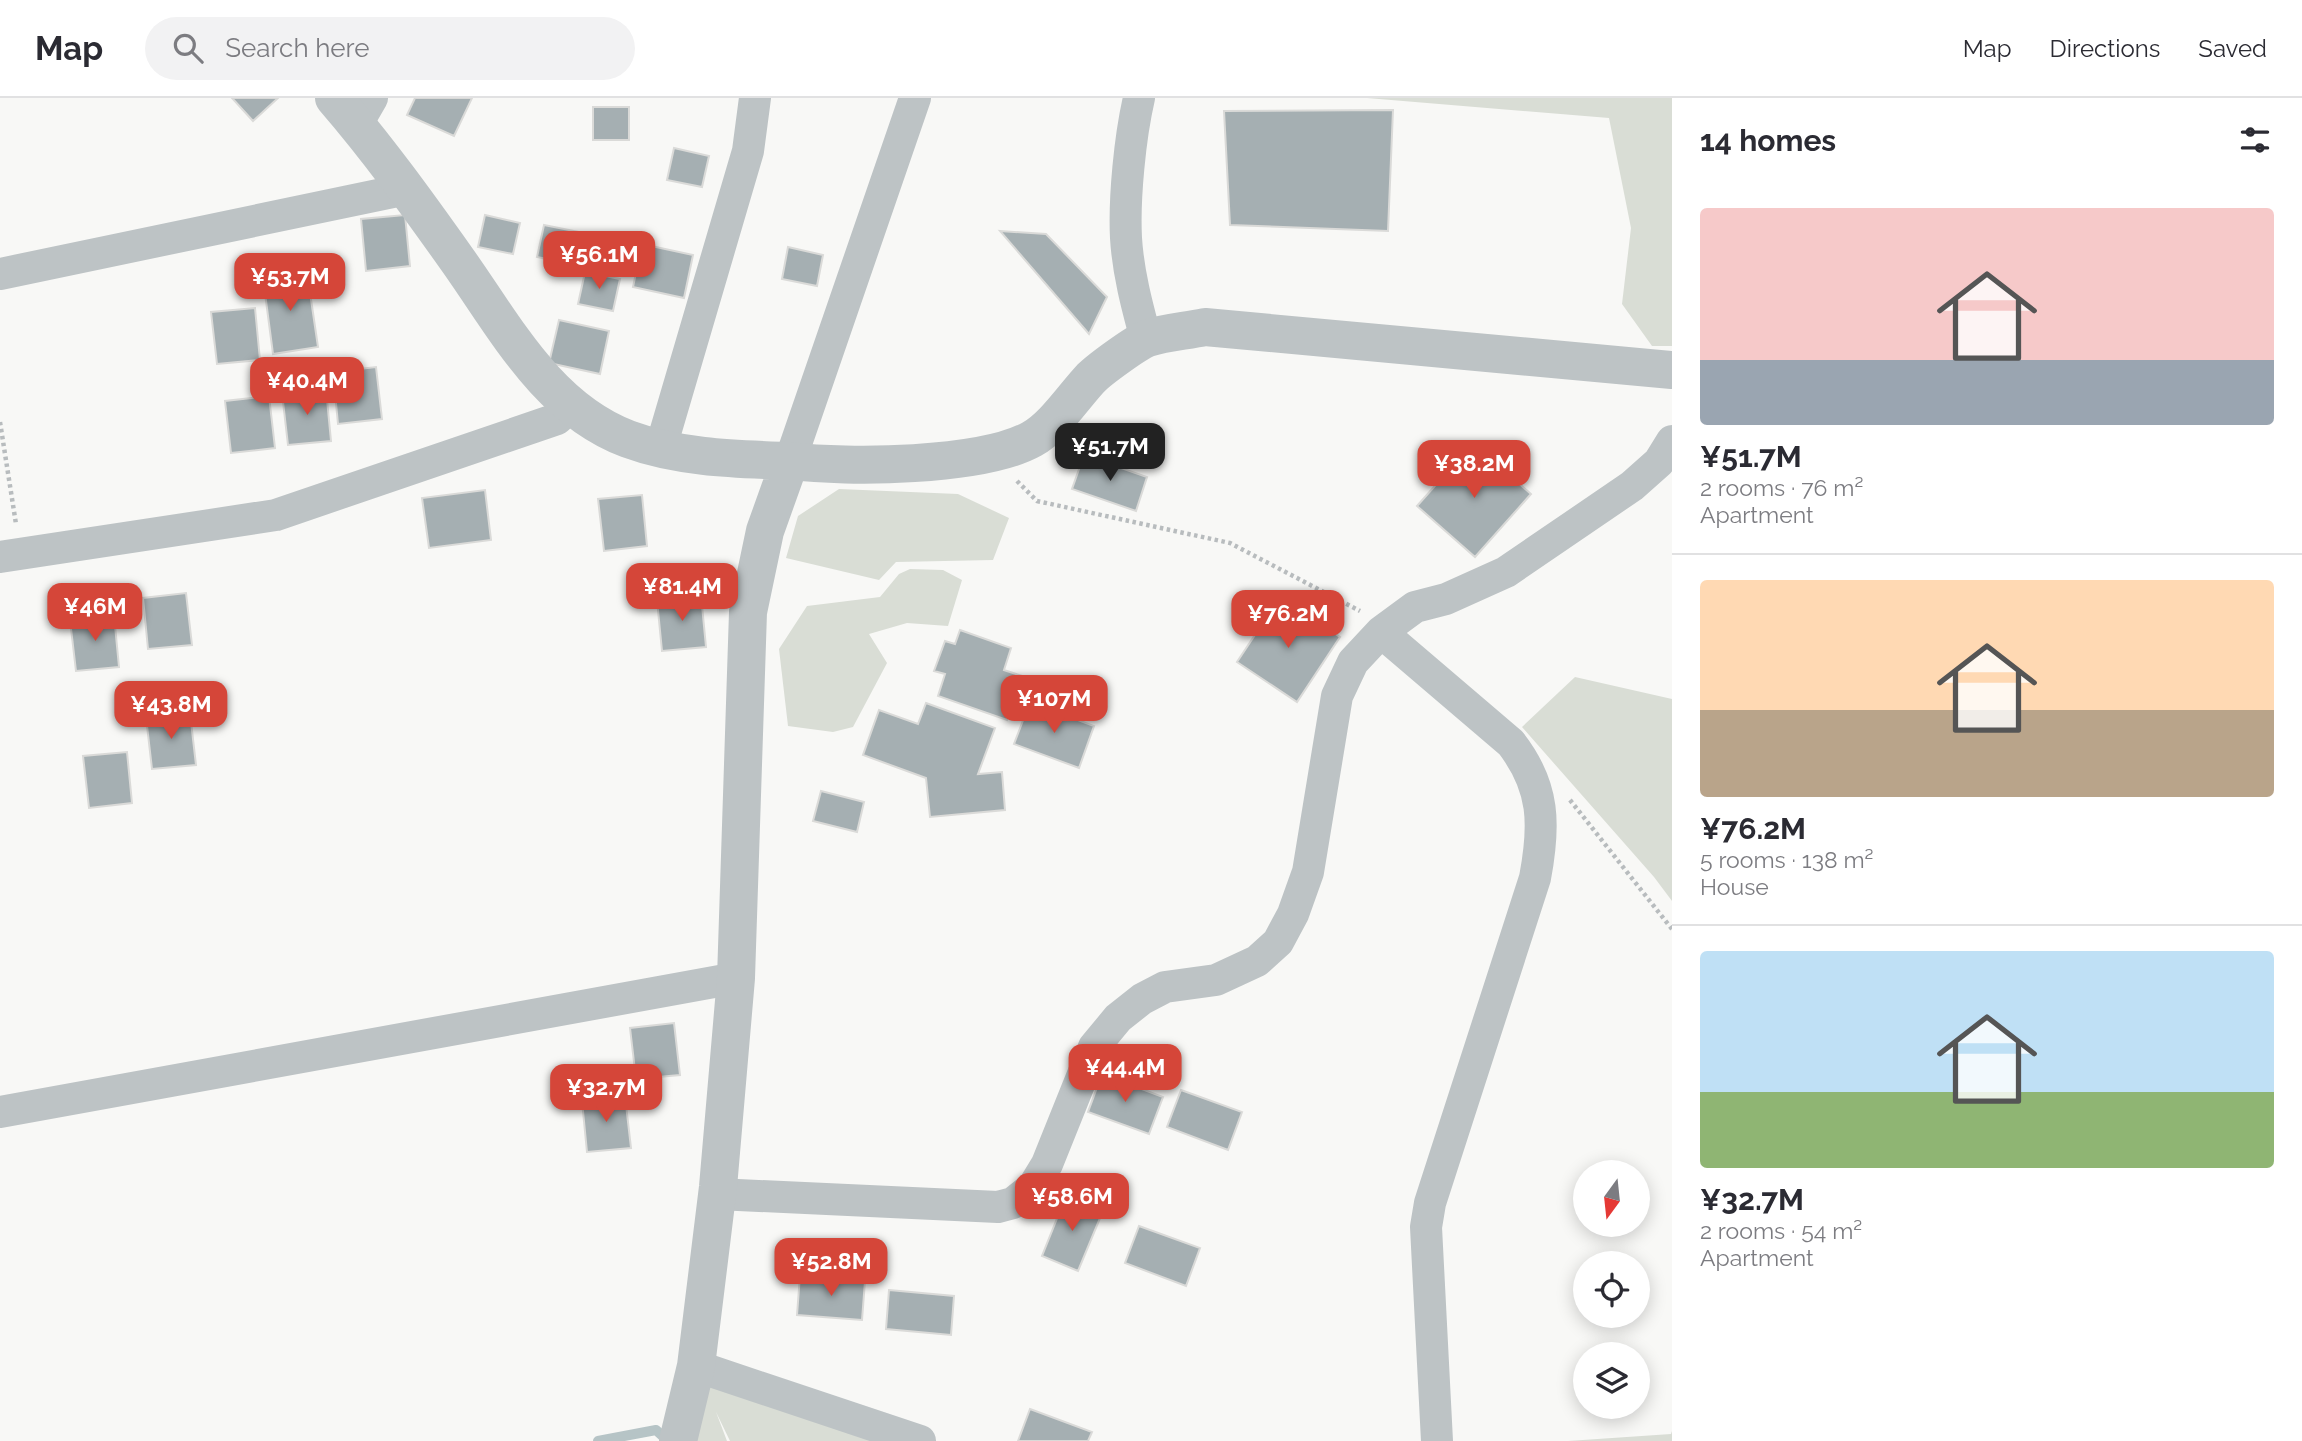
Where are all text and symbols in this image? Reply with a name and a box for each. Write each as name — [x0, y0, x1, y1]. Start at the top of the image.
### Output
search box — [145, 17, 635, 80]
text: Map — [35, 29, 103, 68]
icon: search — [169, 29, 207, 67]
text: Search here — [225, 33, 370, 63]
text: Map — [1963, 34, 2012, 63]
text: Directions — [2050, 34, 2160, 63]
text: Saved — [2198, 34, 2267, 63]
icon: filters — [2236, 121, 2274, 159]
text: 14 homes — [1700, 123, 1836, 158]
pin: ¥56.1M — [542, 232, 656, 291]
text: ¥56.1M — [559, 240, 639, 267]
icon: home — [1924, 253, 2050, 379]
pin: ¥53.7M — [233, 254, 347, 313]
text: ¥53.7M — [250, 262, 330, 289]
pin: ¥40.4M — [250, 358, 364, 417]
text: ¥40.4M — [266, 366, 348, 393]
pin: ¥51.7M — [1053, 424, 1167, 483]
text: ¥51.7M — [1071, 432, 1149, 459]
text: ¥51.7M — [1700, 439, 1802, 474]
pin: ¥38.2M — [1417, 440, 1531, 500]
text: ¥38.2M — [1433, 449, 1515, 476]
text: 2 rooms · 76 m² — [1700, 474, 1863, 501]
text: Apartment — [1700, 501, 1814, 528]
pin: ¥81.4M — [625, 564, 739, 623]
text: ¥81.4M — [642, 572, 722, 599]
pin: ¥46M — [54, 584, 136, 643]
pin: ¥76.2M — [1231, 590, 1345, 650]
text: ¥46M — [63, 592, 127, 619]
text: ¥76.2M — [1247, 599, 1329, 626]
icon: home — [1924, 625, 2050, 751]
pin: ¥107M — [1005, 676, 1103, 735]
pin: ¥43.8M — [114, 682, 228, 741]
text: ¥107M — [1017, 684, 1091, 711]
text: ¥43.8M — [130, 690, 212, 717]
text: ¥76.2M — [1700, 811, 1806, 846]
text: 5 rooms · 138 m² — [1700, 846, 1874, 873]
text: House — [1700, 873, 1769, 900]
icon: home — [1924, 996, 2050, 1122]
pin: ¥44.4M — [1068, 1044, 1182, 1104]
text: ¥44.4M — [1085, 1053, 1165, 1080]
pin: ¥32.7M — [549, 1065, 663, 1124]
text: ¥32.7M — [566, 1073, 646, 1100]
north arrow — [1573, 1160, 1650, 1237]
map controls — [1573, 1160, 1650, 1419]
pin: ¥58.6M — [1015, 1174, 1129, 1233]
text: ¥58.6M — [1031, 1182, 1113, 1209]
text: ¥32.7M — [1700, 1182, 1804, 1217]
text: 2 rooms · 54 m² — [1700, 1217, 1862, 1244]
pin: ¥52.8M — [774, 1238, 888, 1298]
text: Apartment — [1700, 1244, 1814, 1271]
text: ¥52.8M — [790, 1247, 872, 1274]
button: locate — [1573, 1251, 1650, 1328]
button: layers — [1573, 1342, 1650, 1419]

